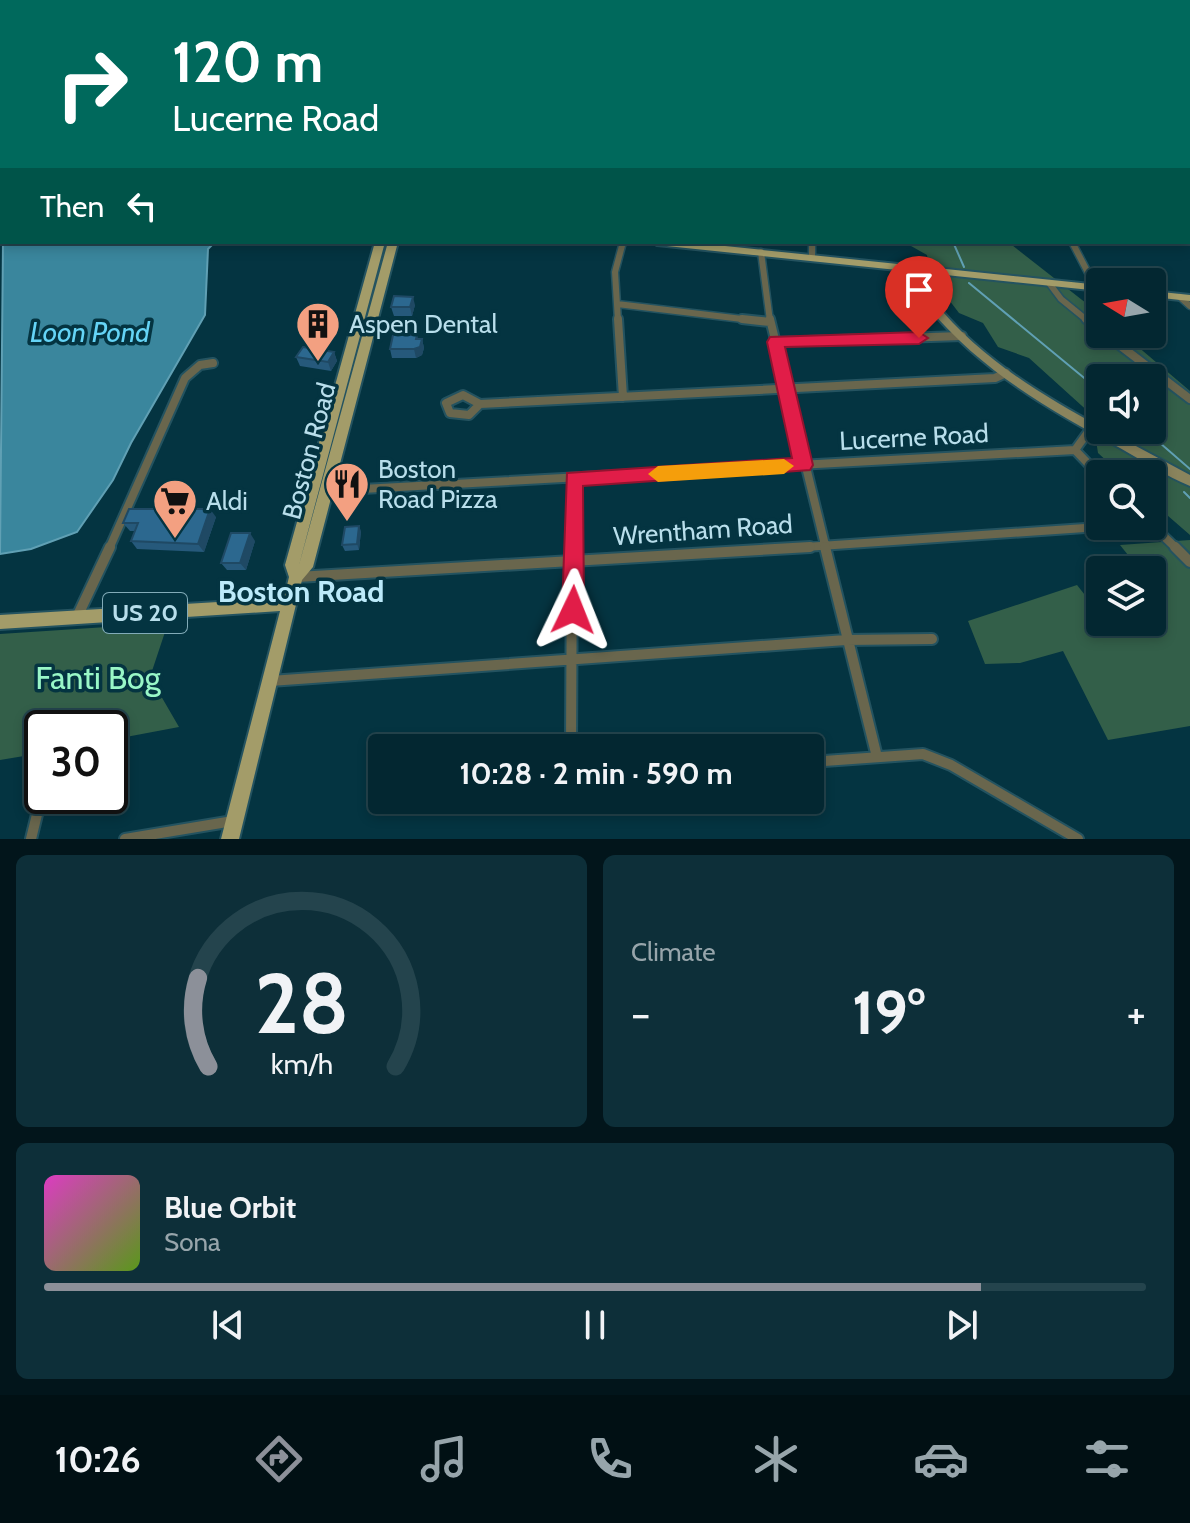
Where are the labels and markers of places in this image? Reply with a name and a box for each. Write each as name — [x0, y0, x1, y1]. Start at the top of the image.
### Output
pin — [885, 256, 953, 338]
building icon: Aspen Dental — [294, 300, 342, 363]
place label: Aspen Dental — [349, 308, 498, 340]
place label: Boston Road Pizza — [378, 453, 498, 515]
restaurant icon: Boston Road Pizza — [323, 460, 371, 523]
supermarket icon: Aldi — [151, 477, 199, 540]
place label: Aldi — [206, 485, 248, 517]

